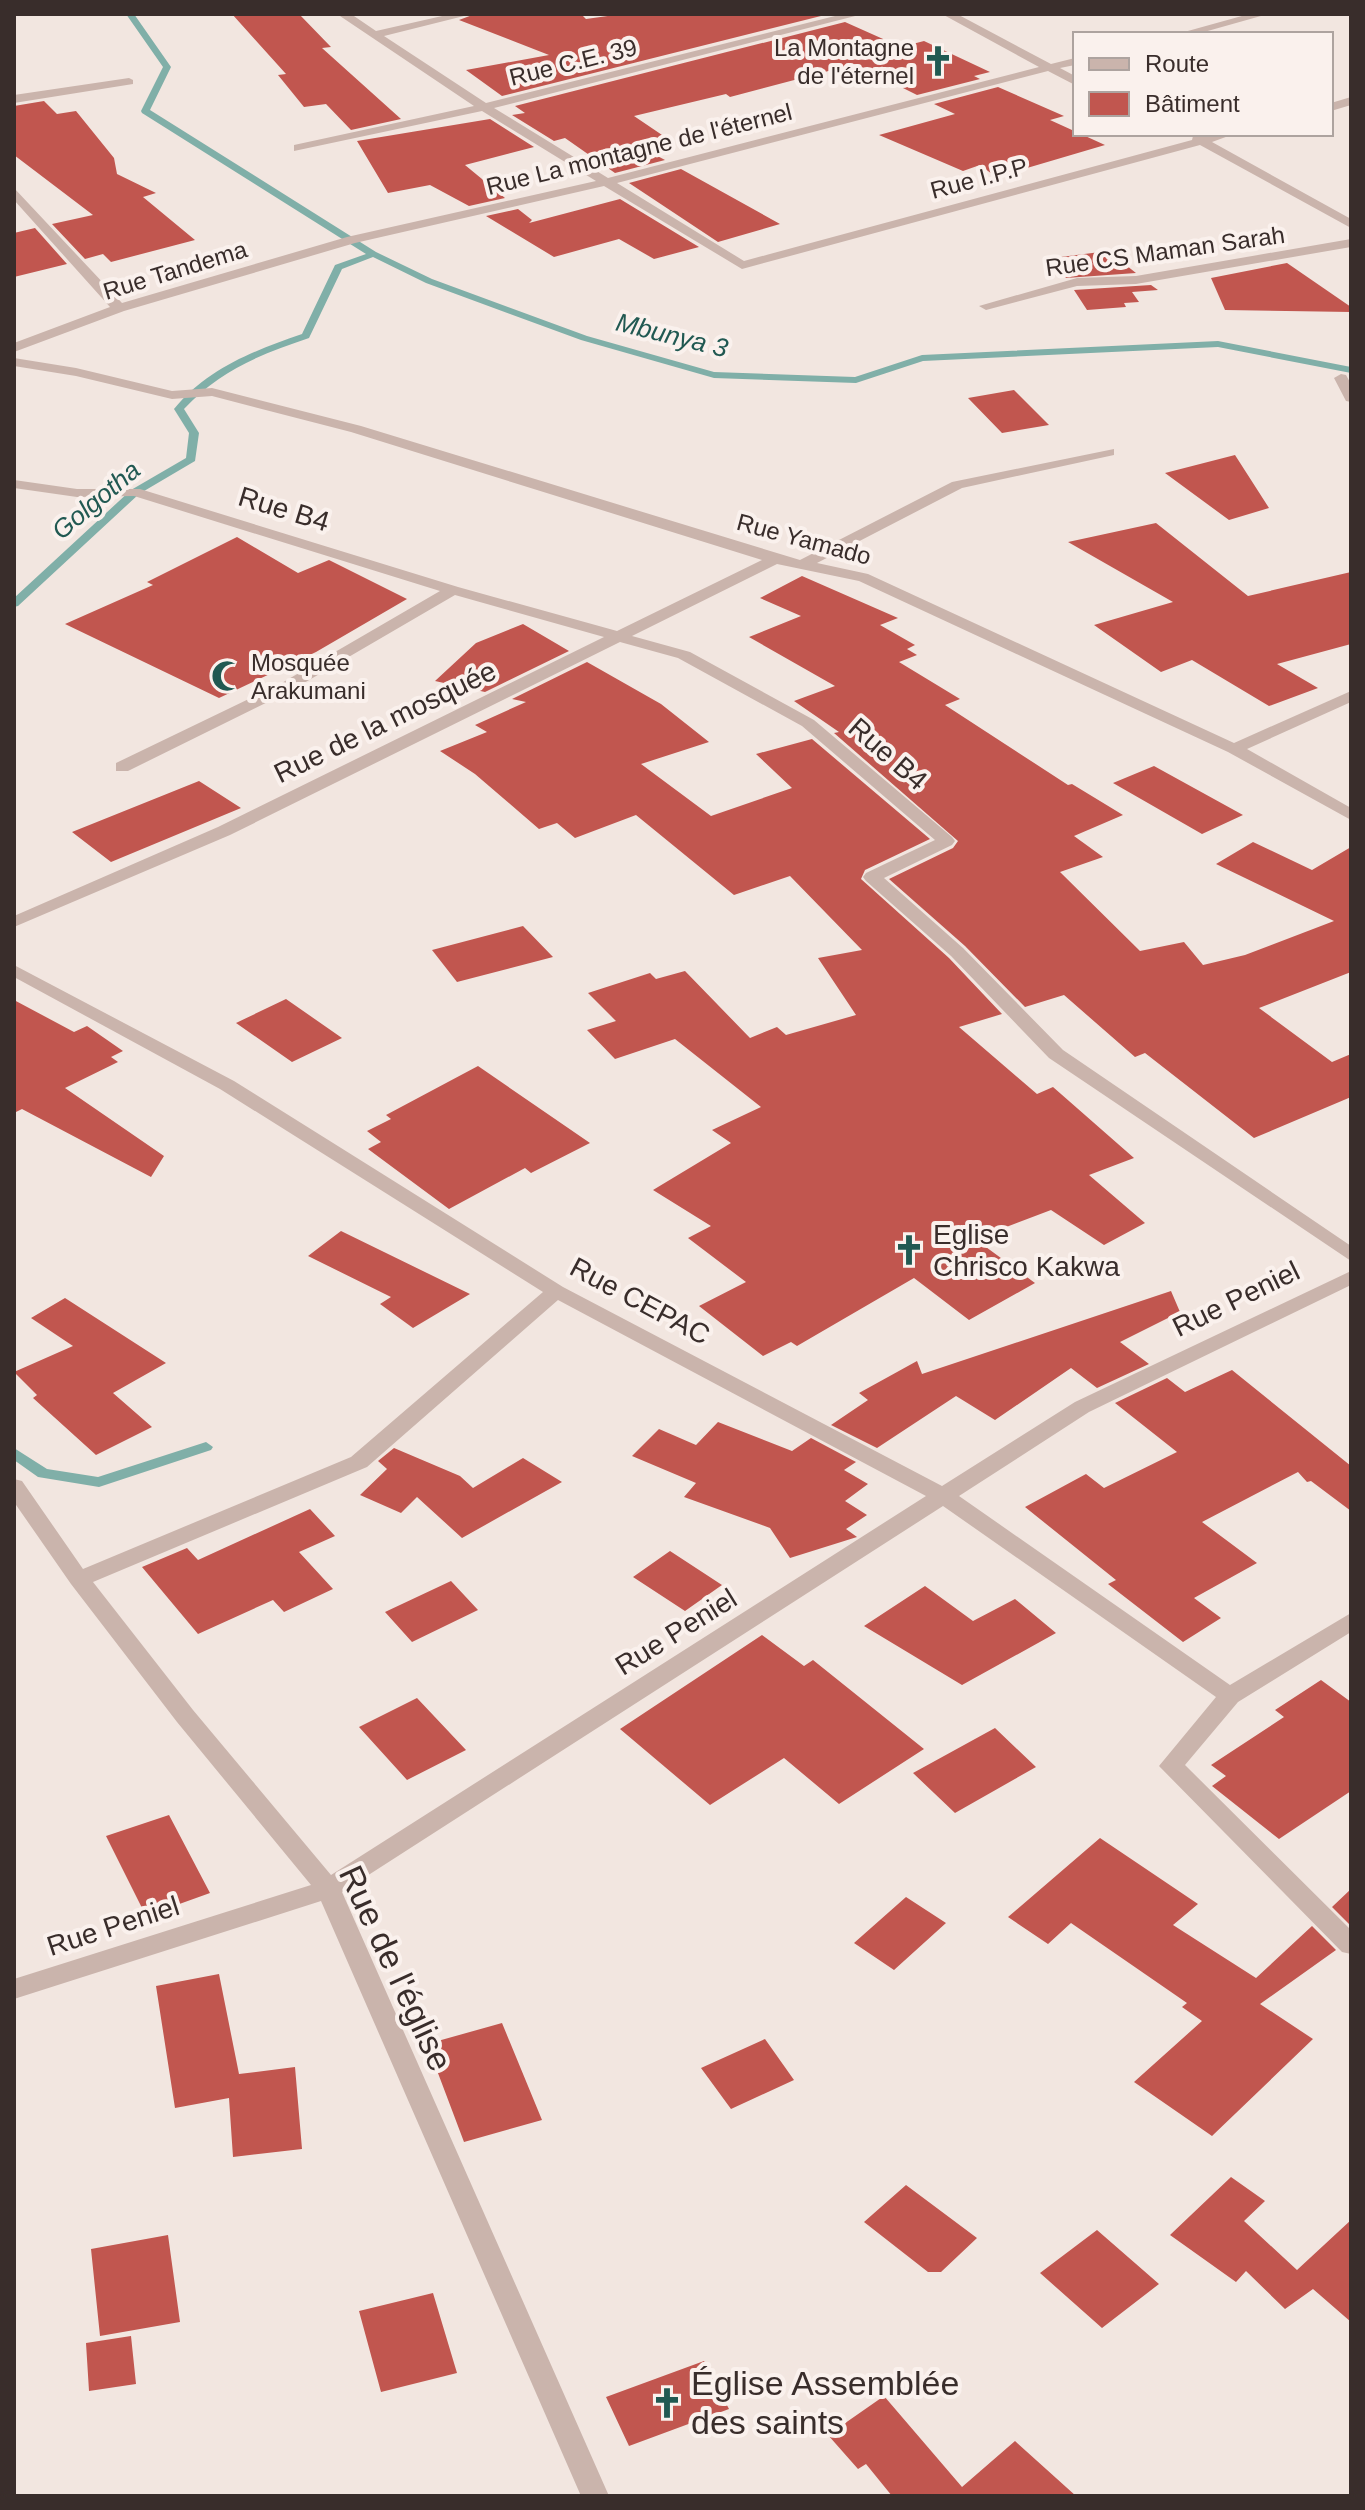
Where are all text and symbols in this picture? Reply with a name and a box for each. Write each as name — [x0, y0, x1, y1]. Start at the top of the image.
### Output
legend — [1073, 32, 1333, 136]
street label: Rue C.E. 39 — [506, 33, 640, 91]
place label: La Montagne de l'éternel — [774, 34, 914, 89]
church icon: La Montagne de l'éternel — [921, 44, 955, 78]
text: Route — [1145, 50, 1209, 77]
text: Bâtiment — [1145, 90, 1240, 117]
street label: Rue La montagne de l'éternel — [483, 98, 795, 200]
street label: Rue I.P.P — [927, 152, 1031, 204]
street label: Rue CS Maman Sarah — [1044, 221, 1286, 281]
street label: Rue Tandema — [100, 235, 251, 305]
water label: Mbunya 3 — [613, 307, 732, 363]
water label: Golgotha — [46, 455, 146, 545]
street label: Rue B4 — [235, 481, 333, 537]
street label: Rue Yamado — [734, 508, 874, 570]
place label: Mosquée Arakumani — [251, 649, 366, 704]
street label: Rue de la mosquée — [269, 655, 501, 789]
mosque icon: Mosquée Arakumani — [210, 659, 244, 693]
street label: Rue B4 — [843, 712, 933, 796]
place label: Eglise Chrisco Kakwa — [933, 1219, 1120, 1282]
church icon: Eglise Chrisco Kakwa — [892, 1233, 926, 1267]
street label: Rue CEPAC — [565, 1251, 715, 1351]
street label: Rue Peniel — [1168, 1255, 1304, 1343]
street label: Rue Peniel — [610, 1583, 742, 1681]
street label: Rue de l'église — [332, 1859, 460, 2077]
street label: Rue Peniel — [43, 1890, 183, 1962]
place label: Église Assemblée des saints — [691, 2364, 959, 2441]
church icon: Église Assemblée des saints — [650, 2386, 684, 2420]

